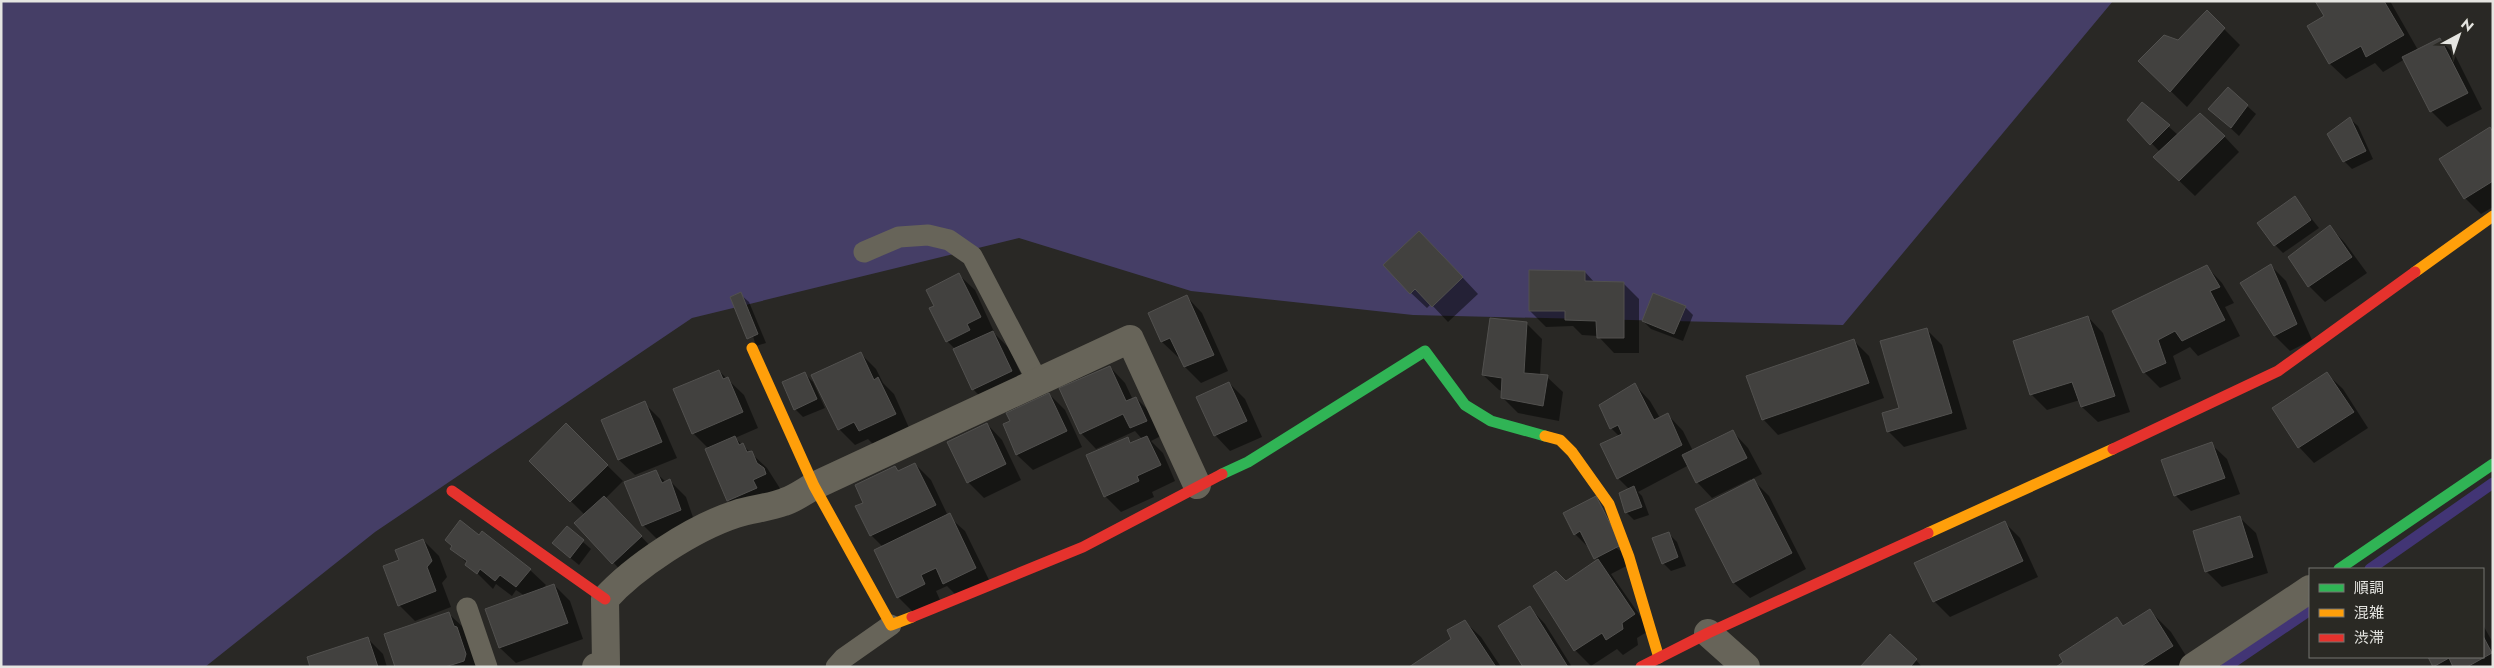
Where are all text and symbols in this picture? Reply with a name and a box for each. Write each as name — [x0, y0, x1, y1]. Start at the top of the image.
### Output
north arrow — [2434, 10, 2484, 60]
text: N — [2457, 14, 2478, 36]
legend — [2309, 568, 2484, 658]
text: 順調 — [2354, 577, 2384, 599]
text: 混雑 — [2354, 602, 2384, 624]
text: 渋滞 — [2354, 627, 2384, 649]

